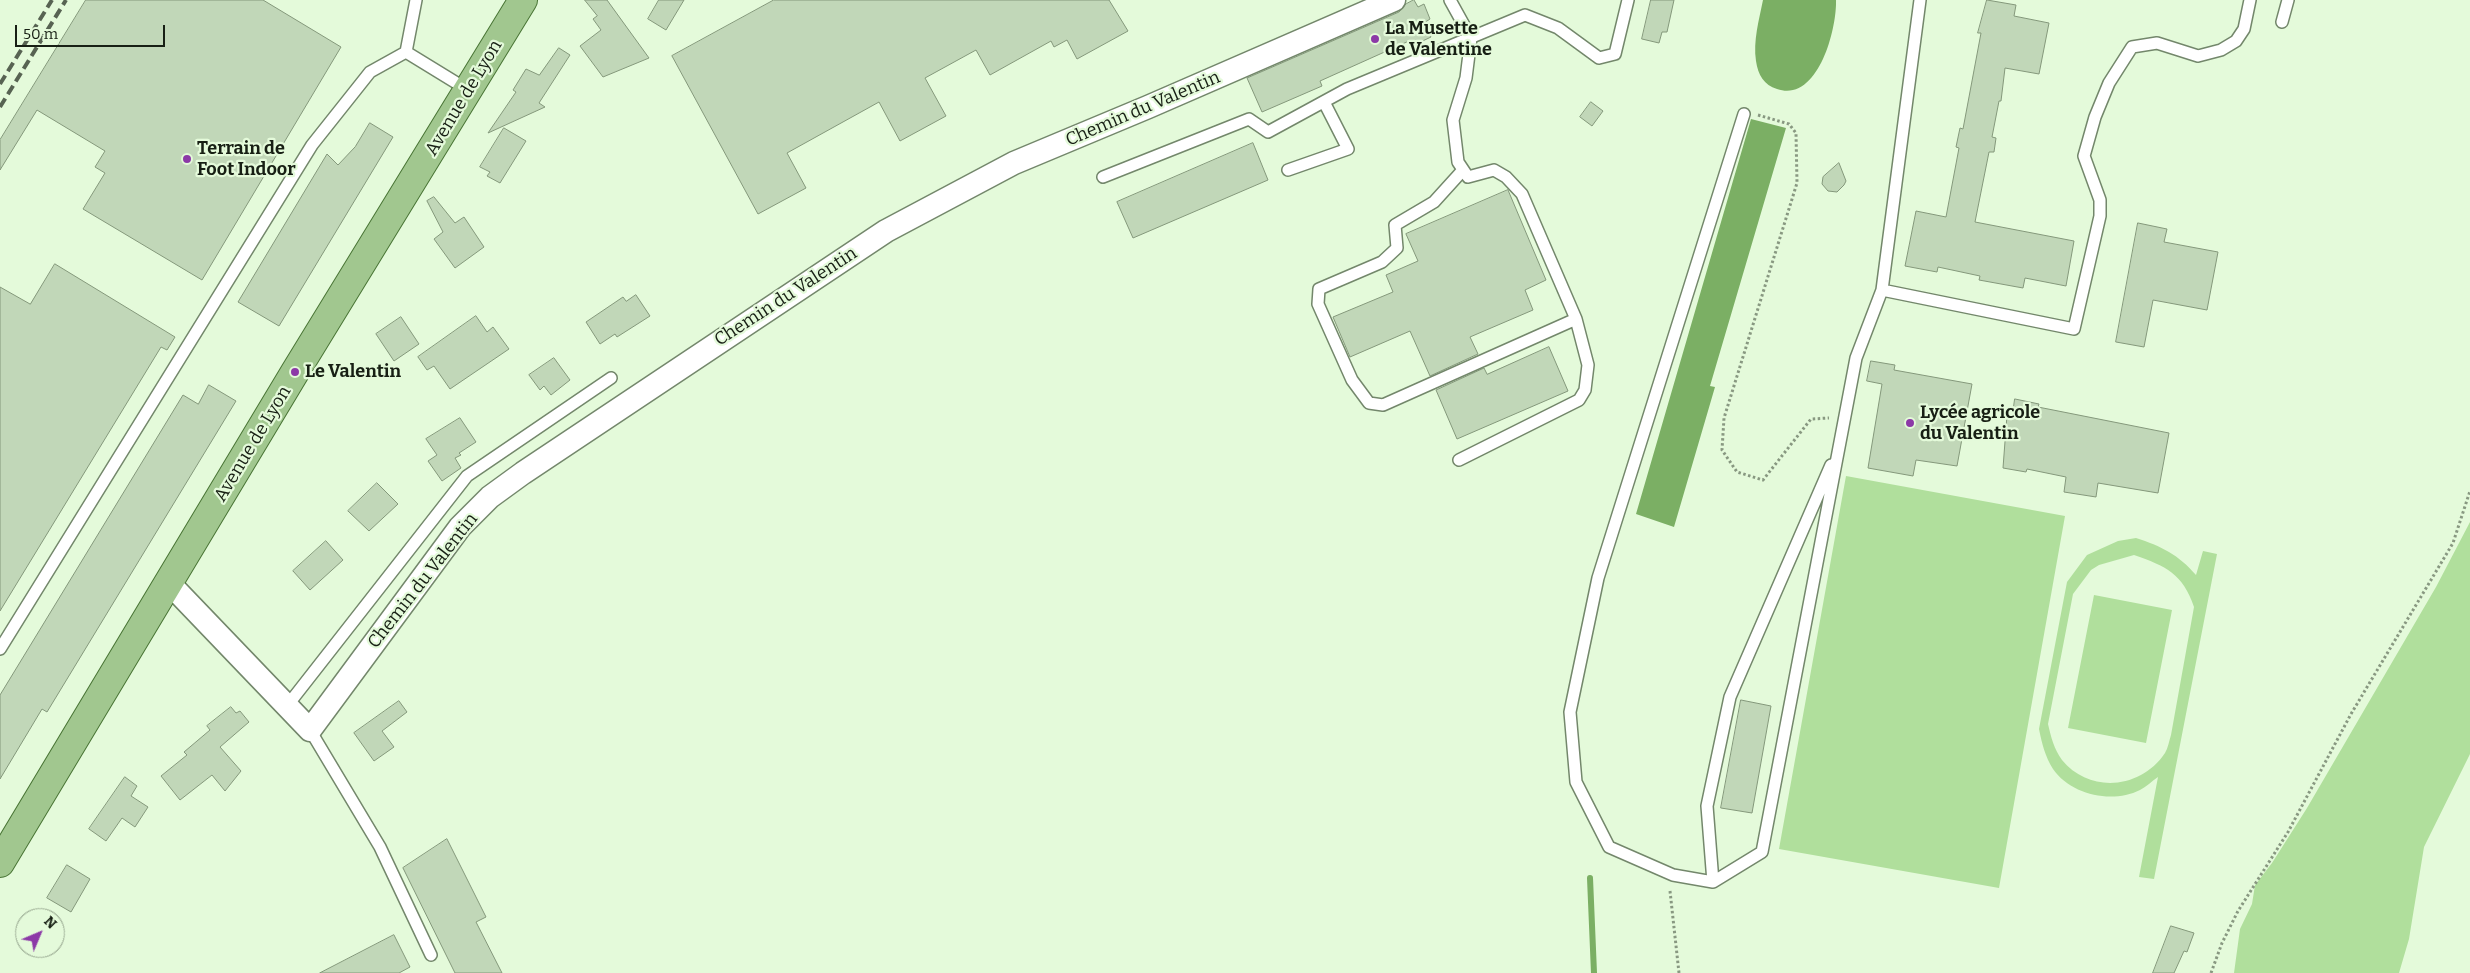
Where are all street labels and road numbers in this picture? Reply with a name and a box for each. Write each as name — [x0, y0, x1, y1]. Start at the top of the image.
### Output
street label: Avenue de Lyon — [421, 36, 507, 160]
street label: Chemin du Valentin — [1063, 67, 1223, 151]
street label: Chemin du Valentin — [711, 243, 861, 351]
street label: Avenue de Lyon — [210, 382, 296, 506]
street label: Chemin du Valentin — [364, 509, 482, 653]

